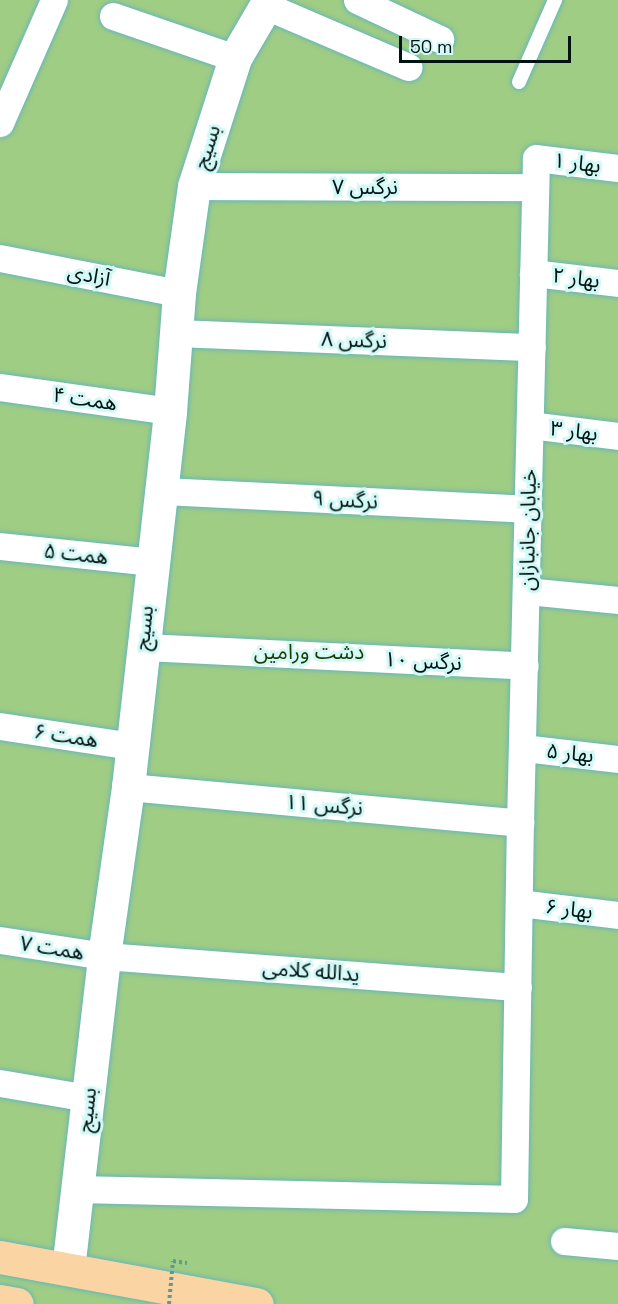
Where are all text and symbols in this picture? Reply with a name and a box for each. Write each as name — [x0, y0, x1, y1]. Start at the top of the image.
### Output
scale bar — [402, 24, 574, 62]
text: 50 m — [410, 35, 452, 58]
street label: بسیج — [188, 122, 226, 172]
street label: بهار ۱ — [552, 148, 602, 178]
street label: نرگس ۷ — [332, 174, 398, 200]
street label: آزادی — [65, 259, 113, 291]
street label: بهار ۲ — [551, 263, 601, 293]
street label: نرگس ۸ — [321, 326, 387, 354]
street label: همت ۴ — [51, 382, 119, 416]
street label: بهار ۳ — [549, 416, 599, 446]
street label: خیابان جانبازان — [514, 469, 542, 591]
street label: نرگس ۹ — [311, 486, 379, 514]
street label: همت ۵ — [43, 538, 109, 570]
street label: بسیج — [129, 604, 159, 652]
park label: دشت ورامین — [254, 639, 364, 665]
street label: نرگس ۱۰ — [383, 646, 463, 676]
street label: همت ۶ — [32, 719, 100, 753]
street label: بهار ۵ — [545, 738, 595, 768]
street label: نرگس ۱۱ — [284, 789, 364, 821]
street label: بهار ۶ — [544, 894, 594, 924]
street label: همت ۷ — [18, 931, 86, 965]
street label: یدالله کلامی — [261, 955, 361, 987]
street label: بسیج — [72, 1086, 102, 1134]

